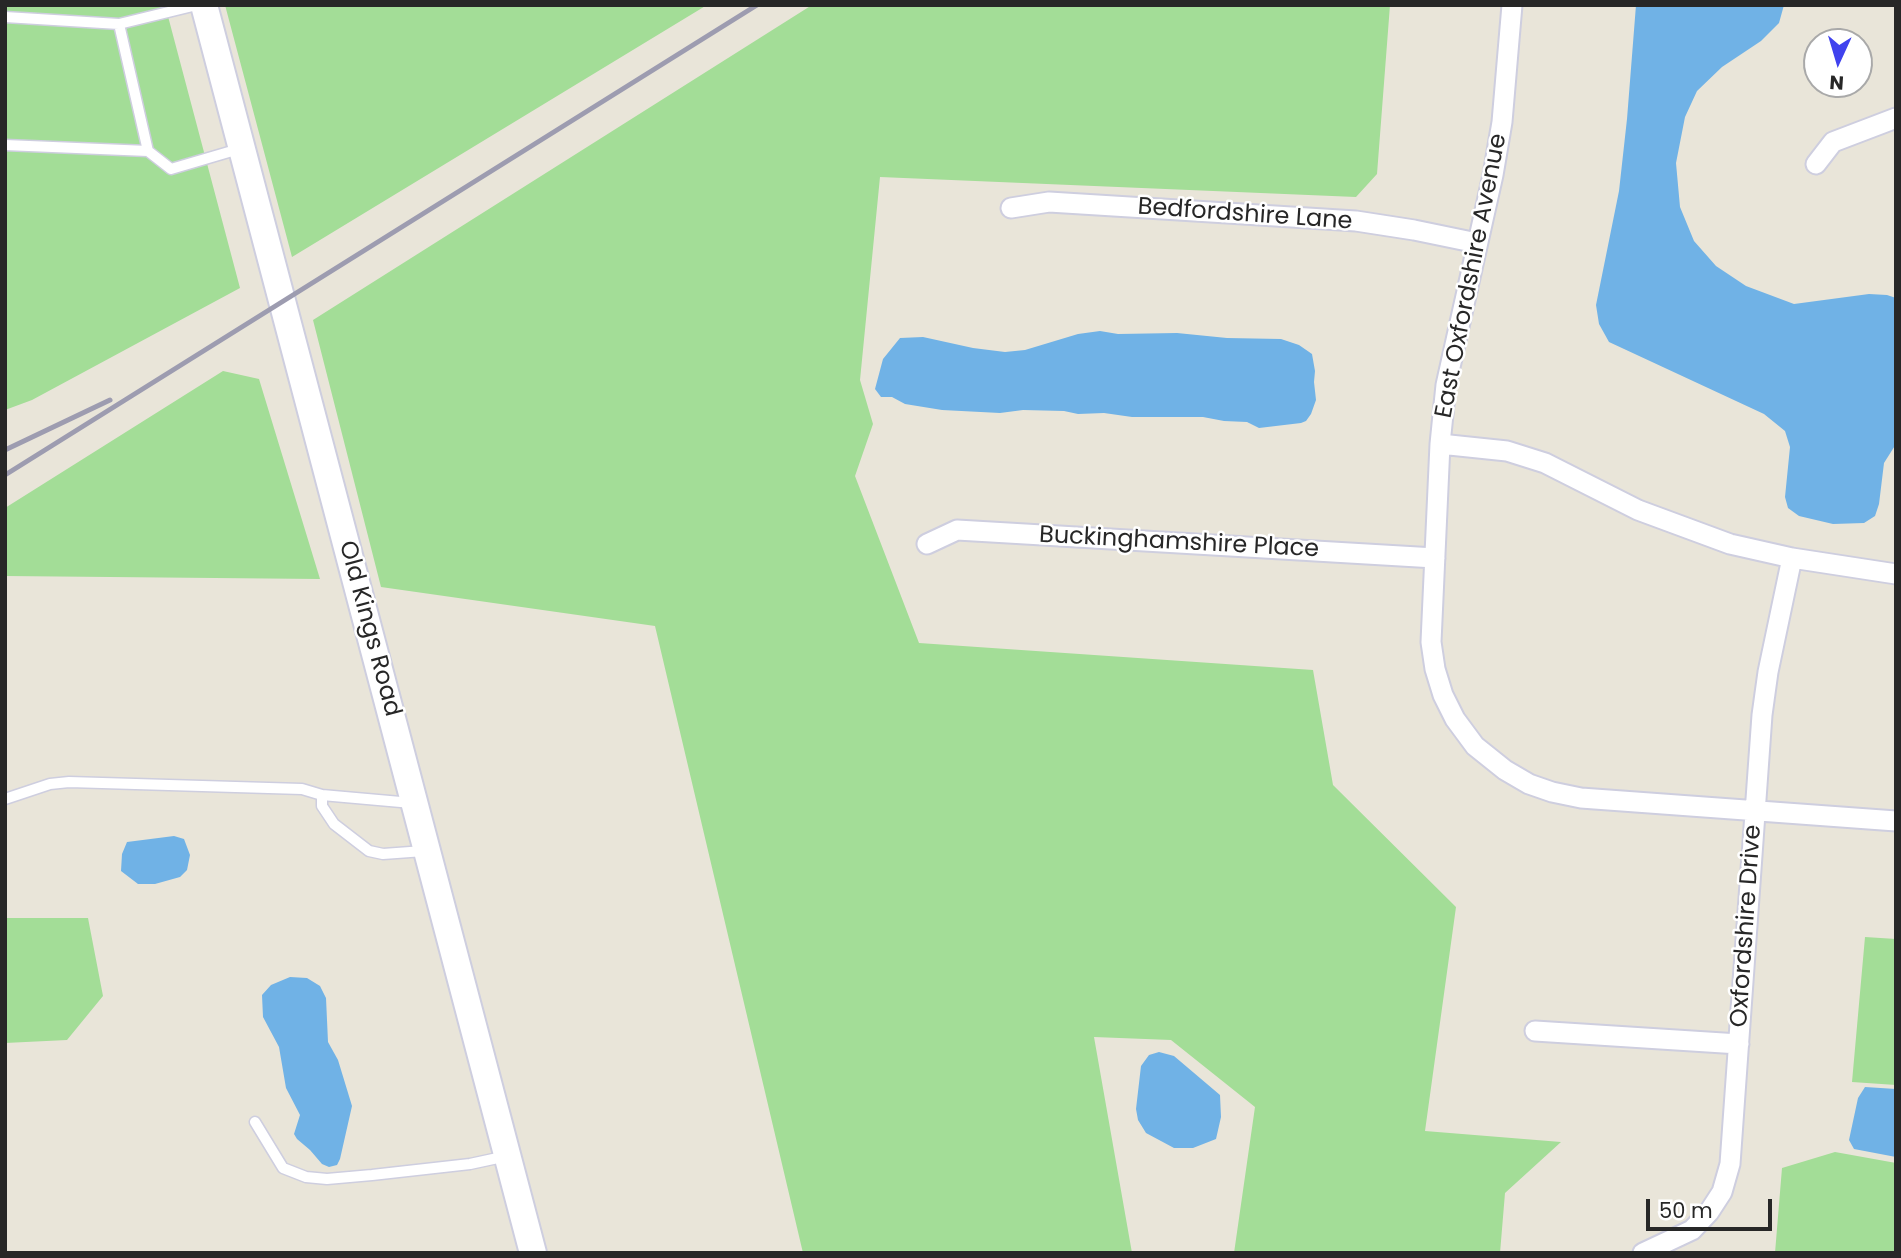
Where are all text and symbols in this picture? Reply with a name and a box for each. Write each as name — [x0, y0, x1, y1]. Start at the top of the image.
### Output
north arrow — [1803, 28, 1873, 98]
text: N — [1829, 68, 1845, 96]
street label: East Oxfordshire Avenue — [1430, 131, 1514, 421]
street label: Bedfordshire Lane — [1137, 193, 1353, 237]
street label: Buckinghamshire Place — [1038, 521, 1320, 565]
street label: Old Kings Road — [332, 538, 406, 720]
street label: Oxfordshire Drive — [1726, 824, 1768, 1028]
scale bar — [1649, 1184, 1775, 1228]
text: 50 m — [1659, 1196, 1713, 1225]

